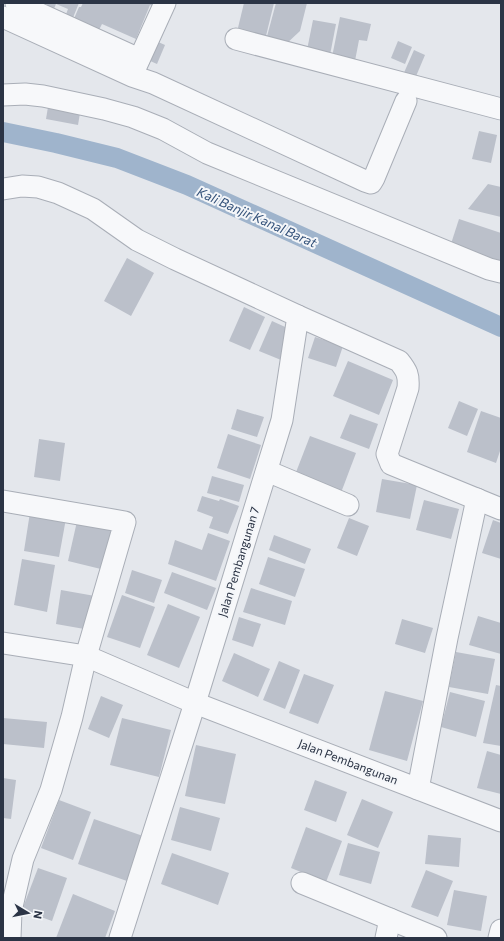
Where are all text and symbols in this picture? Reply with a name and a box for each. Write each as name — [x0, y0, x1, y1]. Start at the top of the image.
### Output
water label: Kali Banjir Kanal Barat — [195, 183, 320, 251]
street label: Jalan Pembangunan 7 — [215, 505, 262, 619]
street label: Jalan Pembangunan — [296, 736, 400, 788]
north arrow — [8, 893, 48, 933]
text: N — [31, 910, 45, 920]

